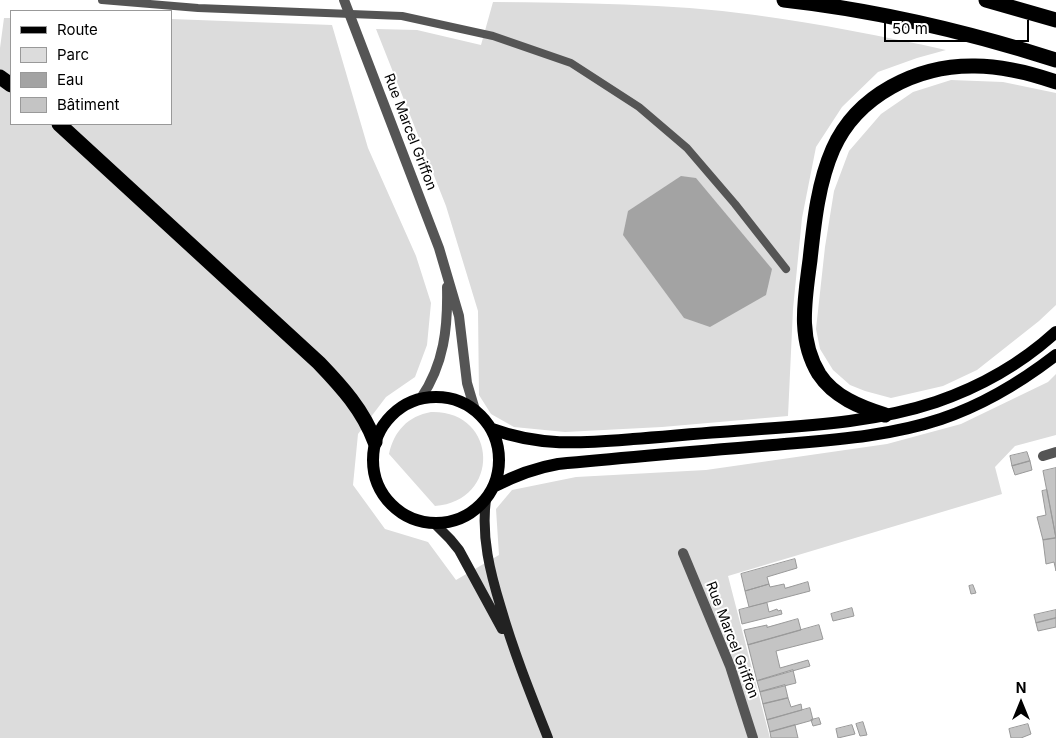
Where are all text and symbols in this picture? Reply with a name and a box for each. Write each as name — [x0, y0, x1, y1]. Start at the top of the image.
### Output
legend — [10, 10, 172, 125]
scale bar — [886, 10, 1031, 42]
text: 50 m — [892, 19, 928, 38]
text: Route — [57, 20, 98, 39]
text: Parc — [57, 45, 89, 64]
text: Eau — [57, 70, 83, 89]
street label: Rue Marcel Griffon — [380, 71, 440, 193]
text: Bâtiment — [57, 95, 119, 114]
street label: Rue Marcel Griffon — [702, 579, 762, 701]
north arrow — [996, 678, 1046, 728]
text: N — [1016, 679, 1026, 696]

